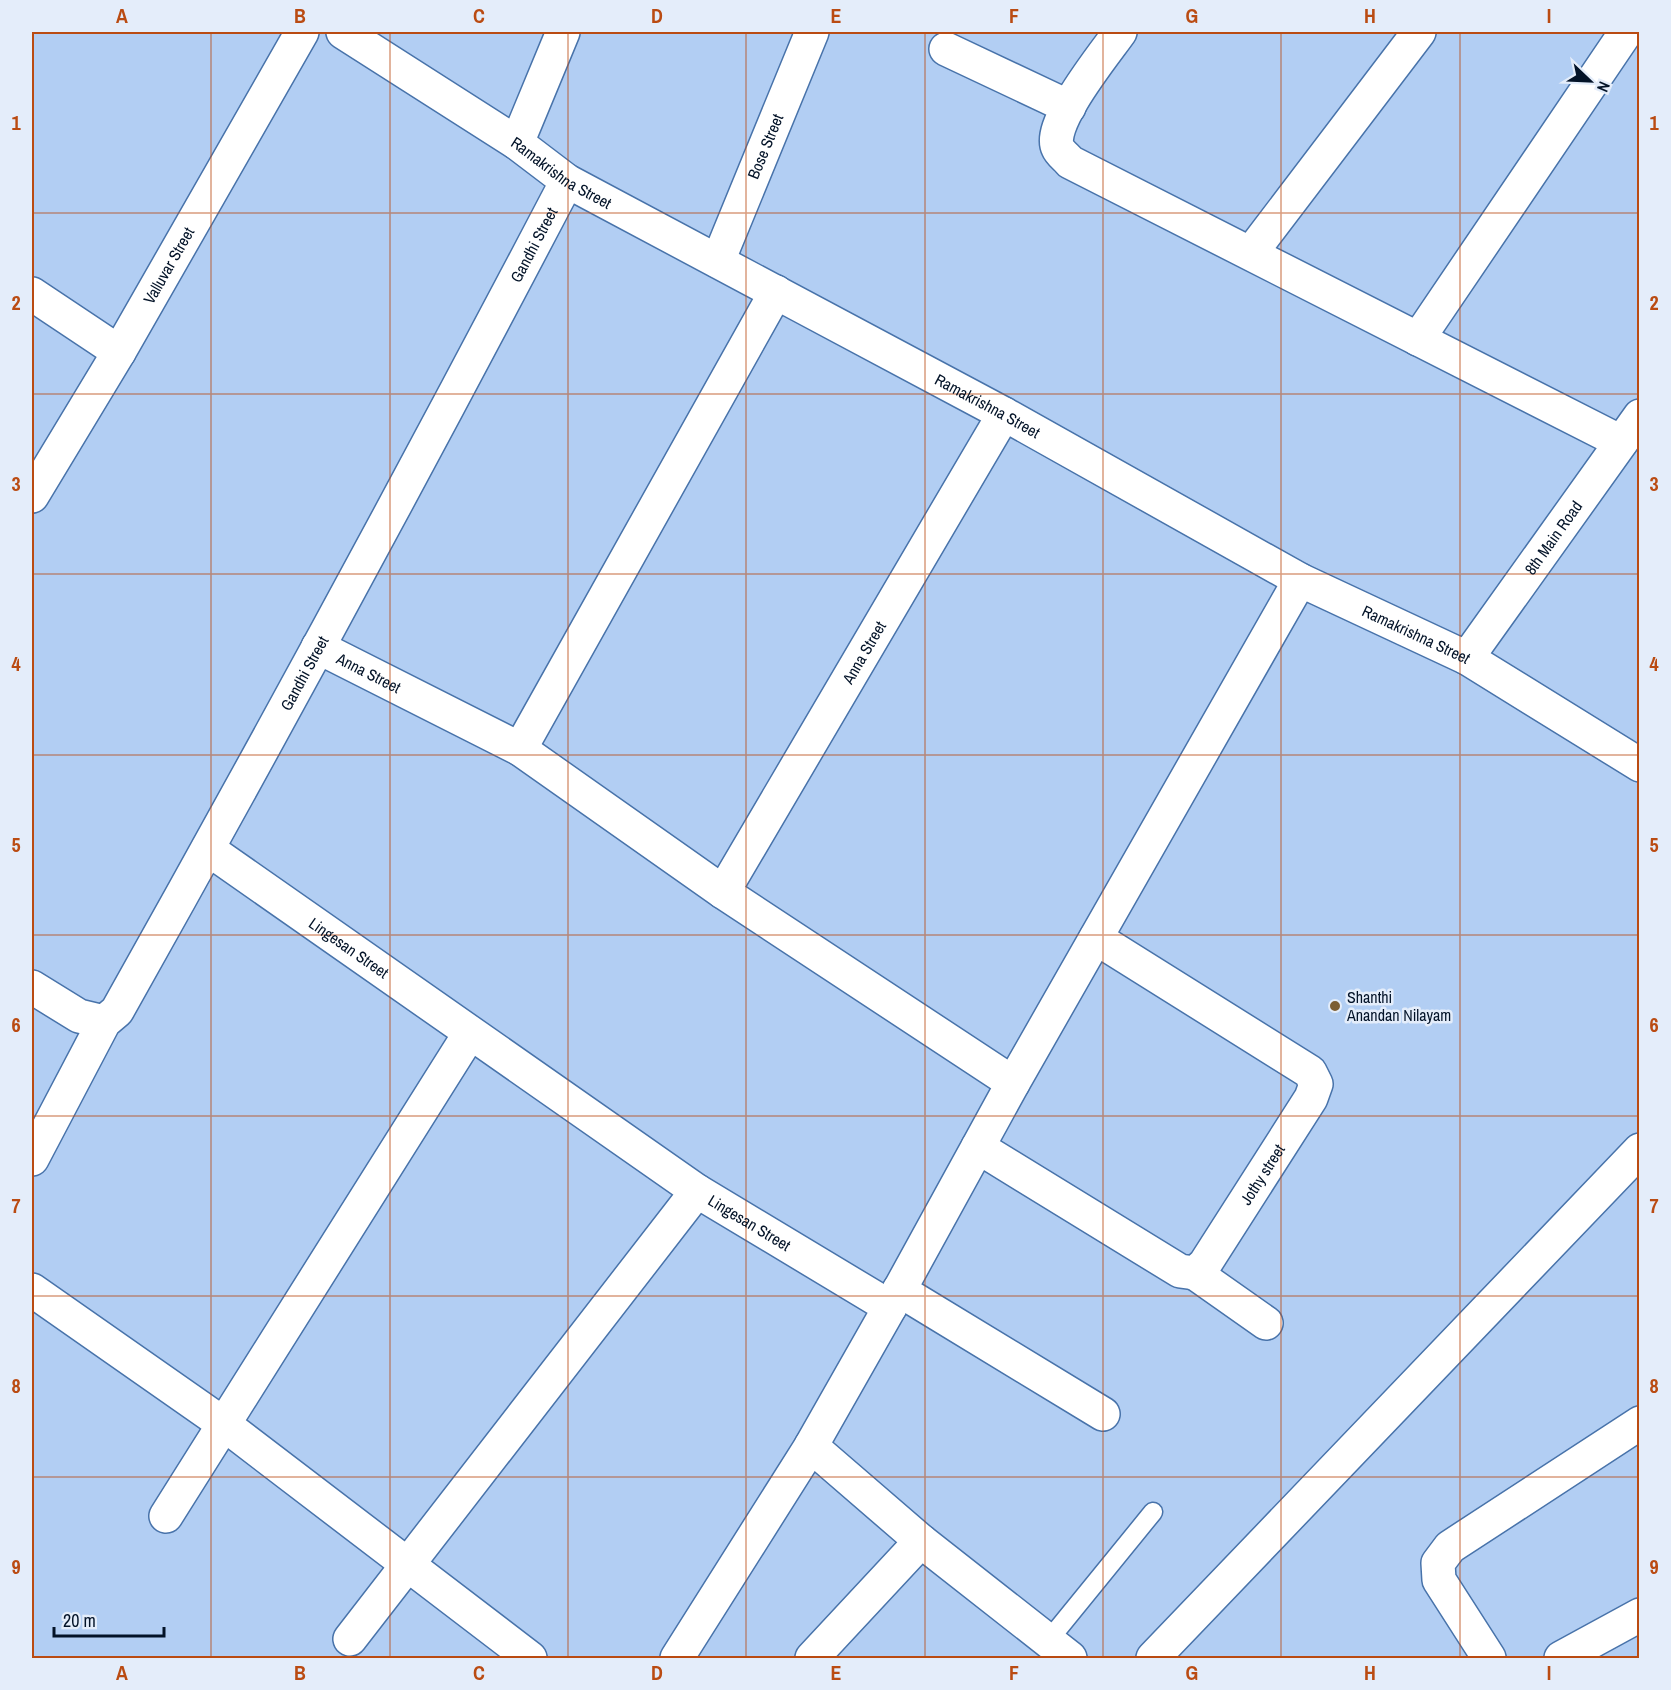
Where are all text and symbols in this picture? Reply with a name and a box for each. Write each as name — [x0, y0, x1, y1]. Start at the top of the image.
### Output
text: A — [116, 2, 128, 29]
text: B — [294, 2, 306, 29]
text: C — [473, 2, 485, 29]
text: D — [651, 2, 663, 29]
text: E — [831, 2, 842, 29]
text: F — [1009, 2, 1019, 29]
text: G — [1186, 2, 1198, 29]
text: H — [1364, 2, 1376, 29]
text: I — [1547, 2, 1551, 29]
north arrow — [1560, 51, 1620, 111]
text: N — [1592, 78, 1616, 96]
text: 1 — [11, 109, 21, 136]
text: 1 — [1649, 109, 1659, 136]
street label: Bose Street — [742, 110, 788, 182]
street label: Ramakrishna Street — [507, 131, 616, 214]
street label: Gandhi Street — [505, 203, 562, 286]
street label: Valluvar Street — [138, 223, 199, 308]
text: 2 — [11, 289, 21, 316]
text: 2 — [1649, 289, 1659, 316]
street label: Ramakrishna Street — [931, 368, 1045, 443]
text: 3 — [11, 470, 21, 497]
text: 3 — [1649, 470, 1659, 497]
street label: 8th Main Road — [1519, 496, 1587, 579]
street label: Ramakrishna Street — [1359, 600, 1475, 669]
street label: Anna Street — [836, 617, 891, 689]
street label: Gandhi Street — [275, 632, 333, 714]
street label: Anna Street — [332, 647, 405, 698]
text: 4 — [11, 650, 21, 677]
text: 4 — [1649, 650, 1659, 677]
text: 5 — [11, 831, 21, 858]
text: 5 — [1649, 831, 1659, 858]
street label: Lingesan Street — [305, 912, 394, 983]
place label: Shanthi Anandan Nilayam — [1346, 986, 1451, 1026]
marker: Shanthi Anandan Nilayam — [1328, 999, 1342, 1013]
text: 6 — [11, 1011, 21, 1038]
text: 6 — [1649, 1011, 1659, 1038]
street label: Jothy street — [1235, 1140, 1290, 1209]
street label: Lingesan Street — [704, 1189, 795, 1256]
text: 7 — [11, 1192, 21, 1219]
text: 7 — [1649, 1192, 1659, 1219]
text: 8 — [11, 1372, 21, 1399]
text: 8 — [1649, 1372, 1659, 1399]
text: 9 — [11, 1553, 21, 1580]
text: 9 — [1649, 1553, 1659, 1580]
scale bar — [54, 1600, 164, 1638]
text: 20 m — [63, 1608, 96, 1633]
text: A — [116, 1659, 128, 1686]
text: B — [294, 1659, 306, 1686]
text: C — [473, 1659, 485, 1686]
text: D — [651, 1659, 663, 1686]
text: E — [831, 1659, 842, 1686]
text: F — [1009, 1659, 1019, 1686]
text: G — [1186, 1659, 1198, 1686]
text: H — [1364, 1659, 1376, 1686]
text: I — [1547, 1659, 1551, 1686]

